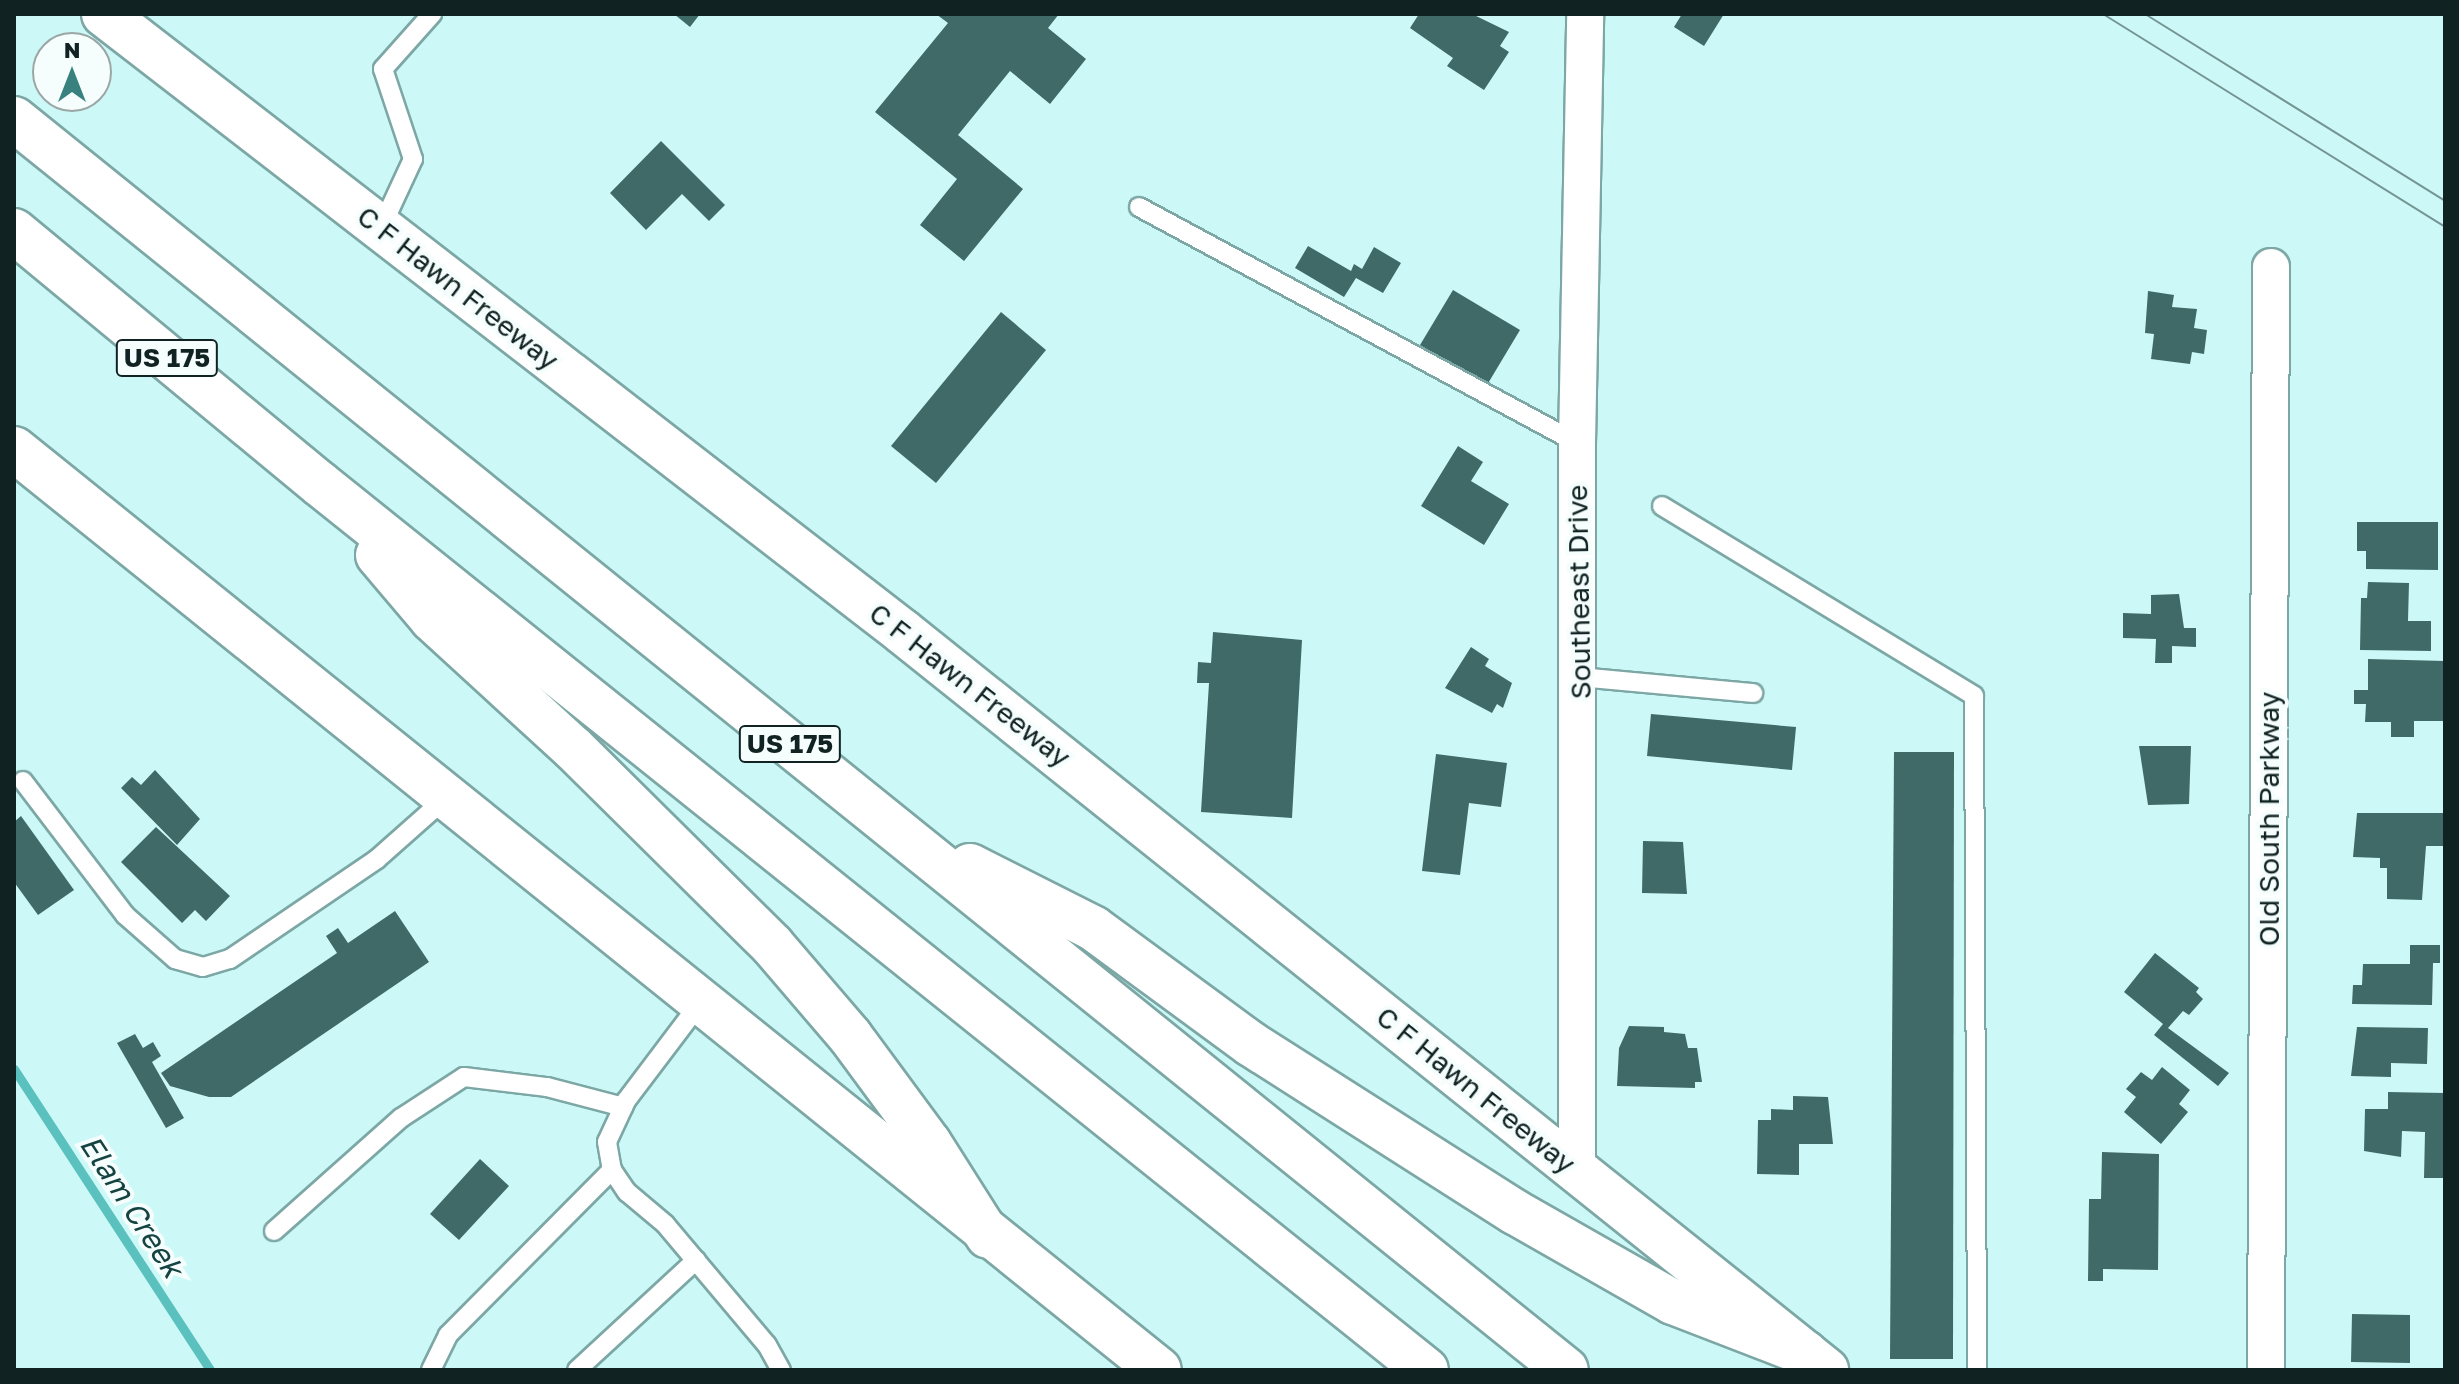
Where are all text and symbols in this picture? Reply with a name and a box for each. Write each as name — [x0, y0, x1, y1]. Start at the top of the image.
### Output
north arrow — [32, 32, 112, 112]
text: N — [64, 36, 80, 63]
street label: C F Hawn Freeway — [351, 199, 565, 377]
road number: US 175 — [115, 336, 219, 380]
street label: Southeast Drive — [1560, 484, 1598, 700]
street label: C F Hawn Freeway — [863, 596, 1077, 774]
street label: Old South Parkway — [2252, 692, 2286, 946]
road number: US 175 — [738, 722, 842, 766]
street label: C F Hawn Freeway — [1370, 1000, 1582, 1180]
water label: Elam Creek — [73, 1128, 191, 1284]

